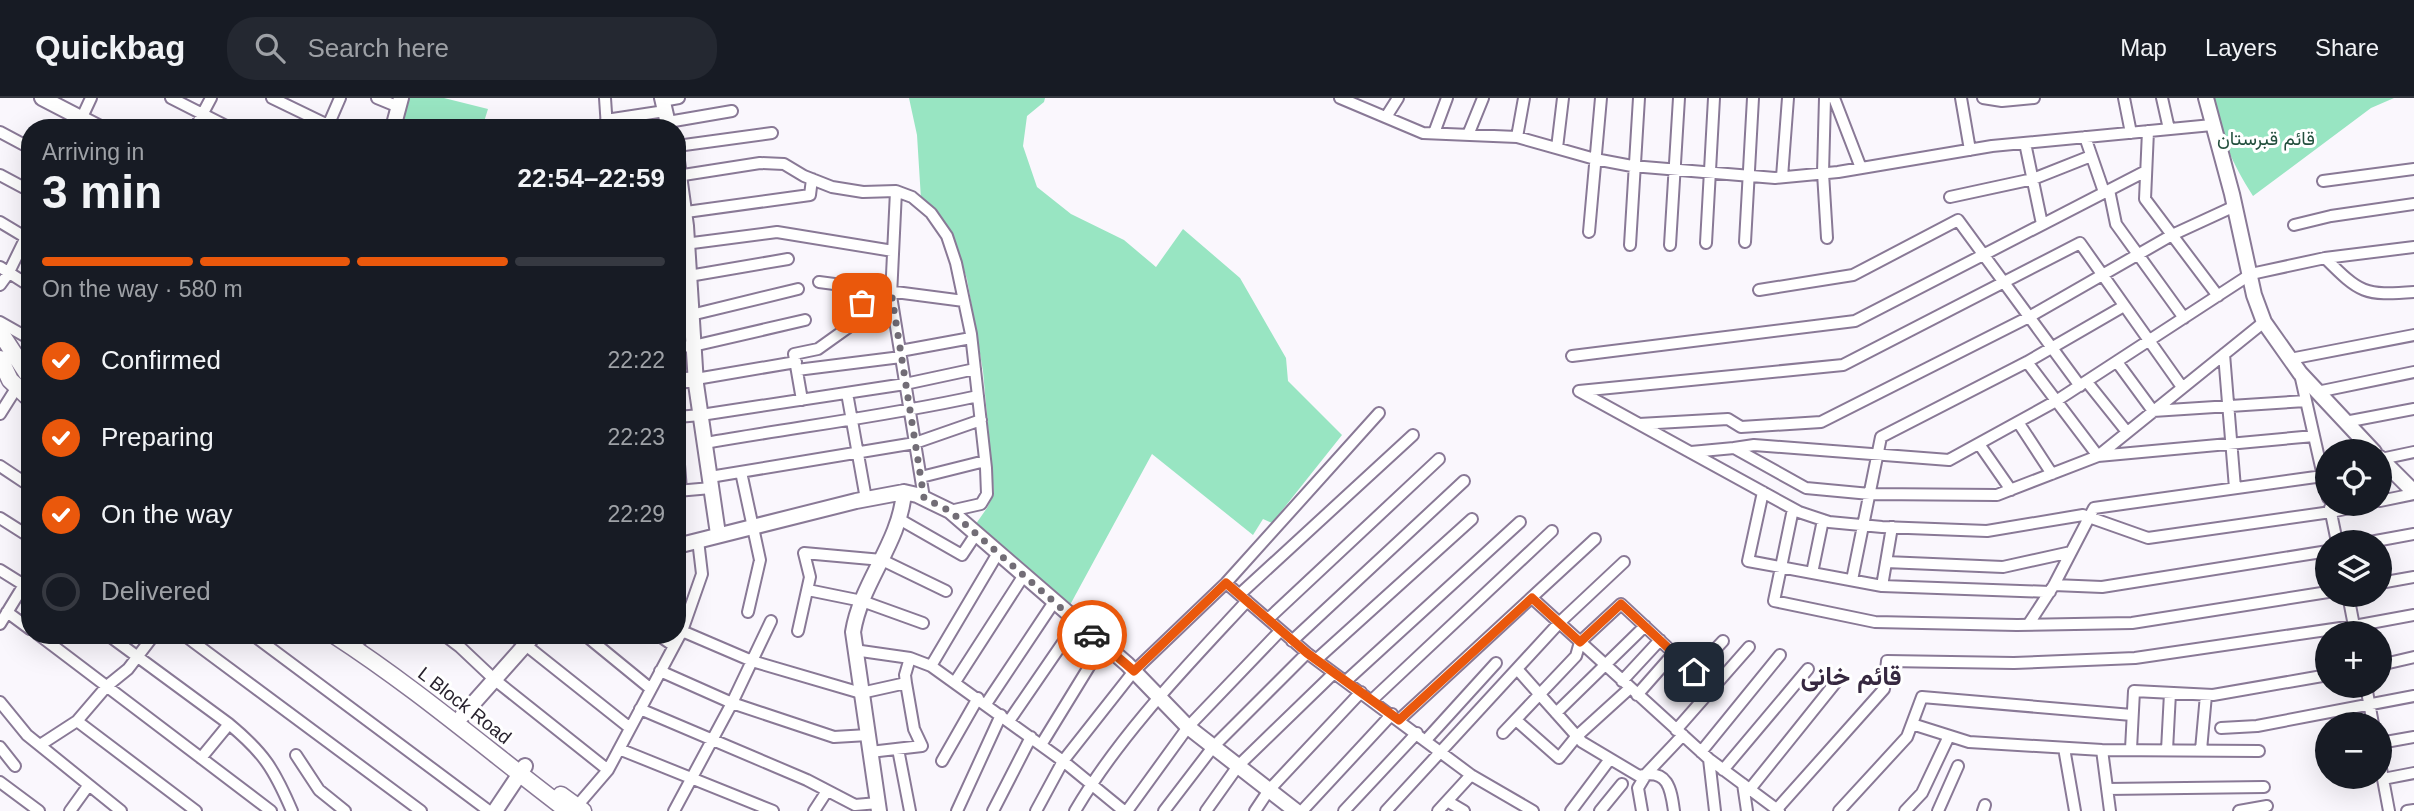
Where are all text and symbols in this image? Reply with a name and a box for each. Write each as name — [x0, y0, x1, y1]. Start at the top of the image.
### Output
search box — [227, 17, 717, 80]
text: Quickbag — [35, 29, 185, 66]
icon: search — [251, 29, 289, 67]
text: Search here — [307, 33, 449, 63]
text: Map — [2120, 34, 2167, 61]
text: Layers — [2205, 34, 2277, 61]
text: Share — [2315, 34, 2379, 61]
park label: قائم قبرستان — [2217, 128, 2315, 151]
text: Arriving in — [42, 139, 144, 165]
text: 22:54–22:59 — [518, 163, 665, 193]
text: 3 min — [42, 166, 162, 218]
pin — [832, 273, 892, 333]
text: On the way · 580 m — [42, 276, 243, 302]
icon: bag — [843, 284, 881, 322]
icon: check — [42, 342, 80, 380]
text: Confirmed — [101, 345, 221, 375]
text: 22:22 — [607, 347, 665, 373]
icon: check — [42, 419, 80, 457]
text: Preparing — [101, 422, 214, 452]
text: 22:23 — [607, 424, 665, 450]
map controls — [2315, 439, 2392, 789]
button: locate — [2315, 439, 2392, 516]
icon: check — [42, 496, 80, 534]
text: On the way — [101, 499, 233, 529]
text: 22:29 — [607, 501, 665, 527]
button: layers — [2315, 530, 2392, 607]
text: Delivered — [101, 576, 211, 606]
courier — [1057, 600, 1127, 670]
icon: car — [1073, 616, 1111, 654]
button: + — [2315, 621, 2392, 698]
pin — [1664, 642, 1724, 702]
icon: home — [1675, 653, 1713, 691]
district label: قائم خانى — [1800, 661, 1902, 693]
street label: L Block Road — [414, 663, 515, 748]
button: − — [2315, 712, 2392, 789]

